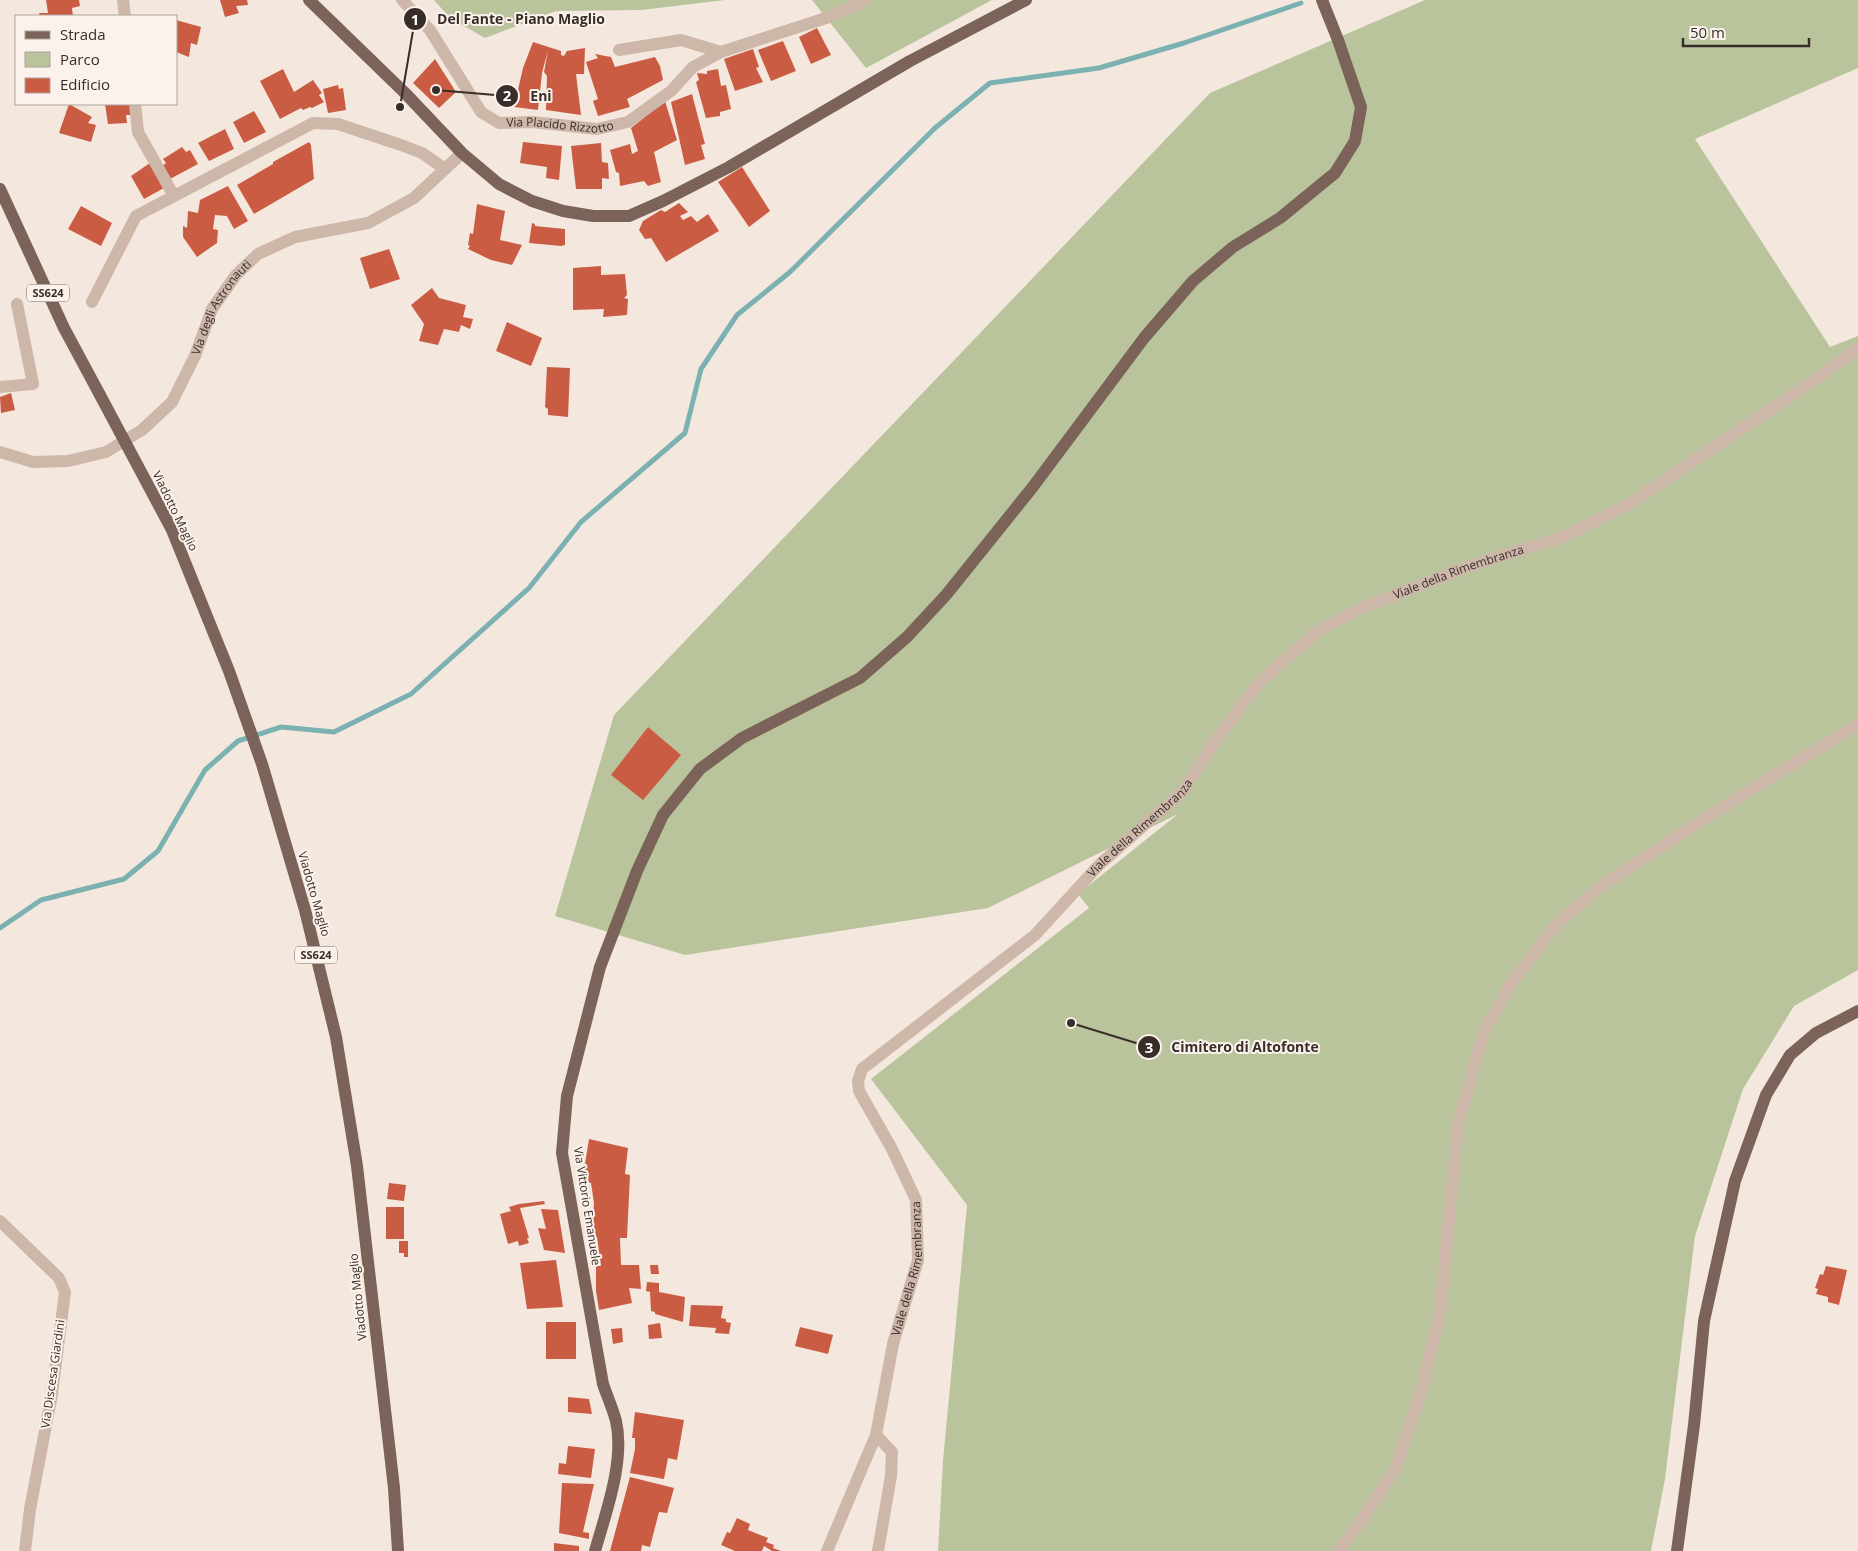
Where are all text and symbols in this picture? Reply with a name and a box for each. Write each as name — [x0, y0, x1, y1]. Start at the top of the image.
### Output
callout: Del Fante - Piano Maglio — [403, 5, 615, 34]
text: 1 — [411, 9, 419, 29]
text: Del Fante - Piano Maglio — [437, 9, 605, 28]
legend — [15, 15, 178, 105]
scale bar — [1683, 15, 1809, 47]
text: 50 m — [1690, 22, 1725, 42]
text: Strada — [60, 24, 106, 44]
text: Parco — [60, 49, 100, 69]
text: Edificio — [60, 74, 110, 94]
callout: Eni — [495, 82, 561, 111]
text: 2 — [503, 85, 512, 105]
text: Eni — [530, 86, 552, 105]
street label: Via Placido Rizzotto — [506, 113, 615, 137]
street label: Via degli Astronauti — [187, 256, 255, 357]
road number: SS624 — [27, 284, 69, 302]
street label: Viadotto Maglio — [149, 468, 202, 554]
street label: Viale della Rimembranza — [1390, 541, 1526, 603]
street label: Viale della Rimembranza — [1083, 776, 1196, 880]
street label: Viadotto Maglio — [294, 849, 335, 938]
road number: SS624 — [295, 946, 337, 964]
callout: Cimitero di Altofonte — [1136, 1033, 1329, 1062]
text: 3 — [1145, 1037, 1153, 1057]
text: Cimitero di Altofonte — [1171, 1037, 1319, 1056]
street label: Via Vittorio Emanuele — [570, 1145, 605, 1267]
street label: Viale della Rimembranza — [887, 1201, 926, 1338]
street label: Viadotto Maglio — [344, 1253, 371, 1341]
street label: Via Discesa Giardini — [36, 1319, 69, 1429]

